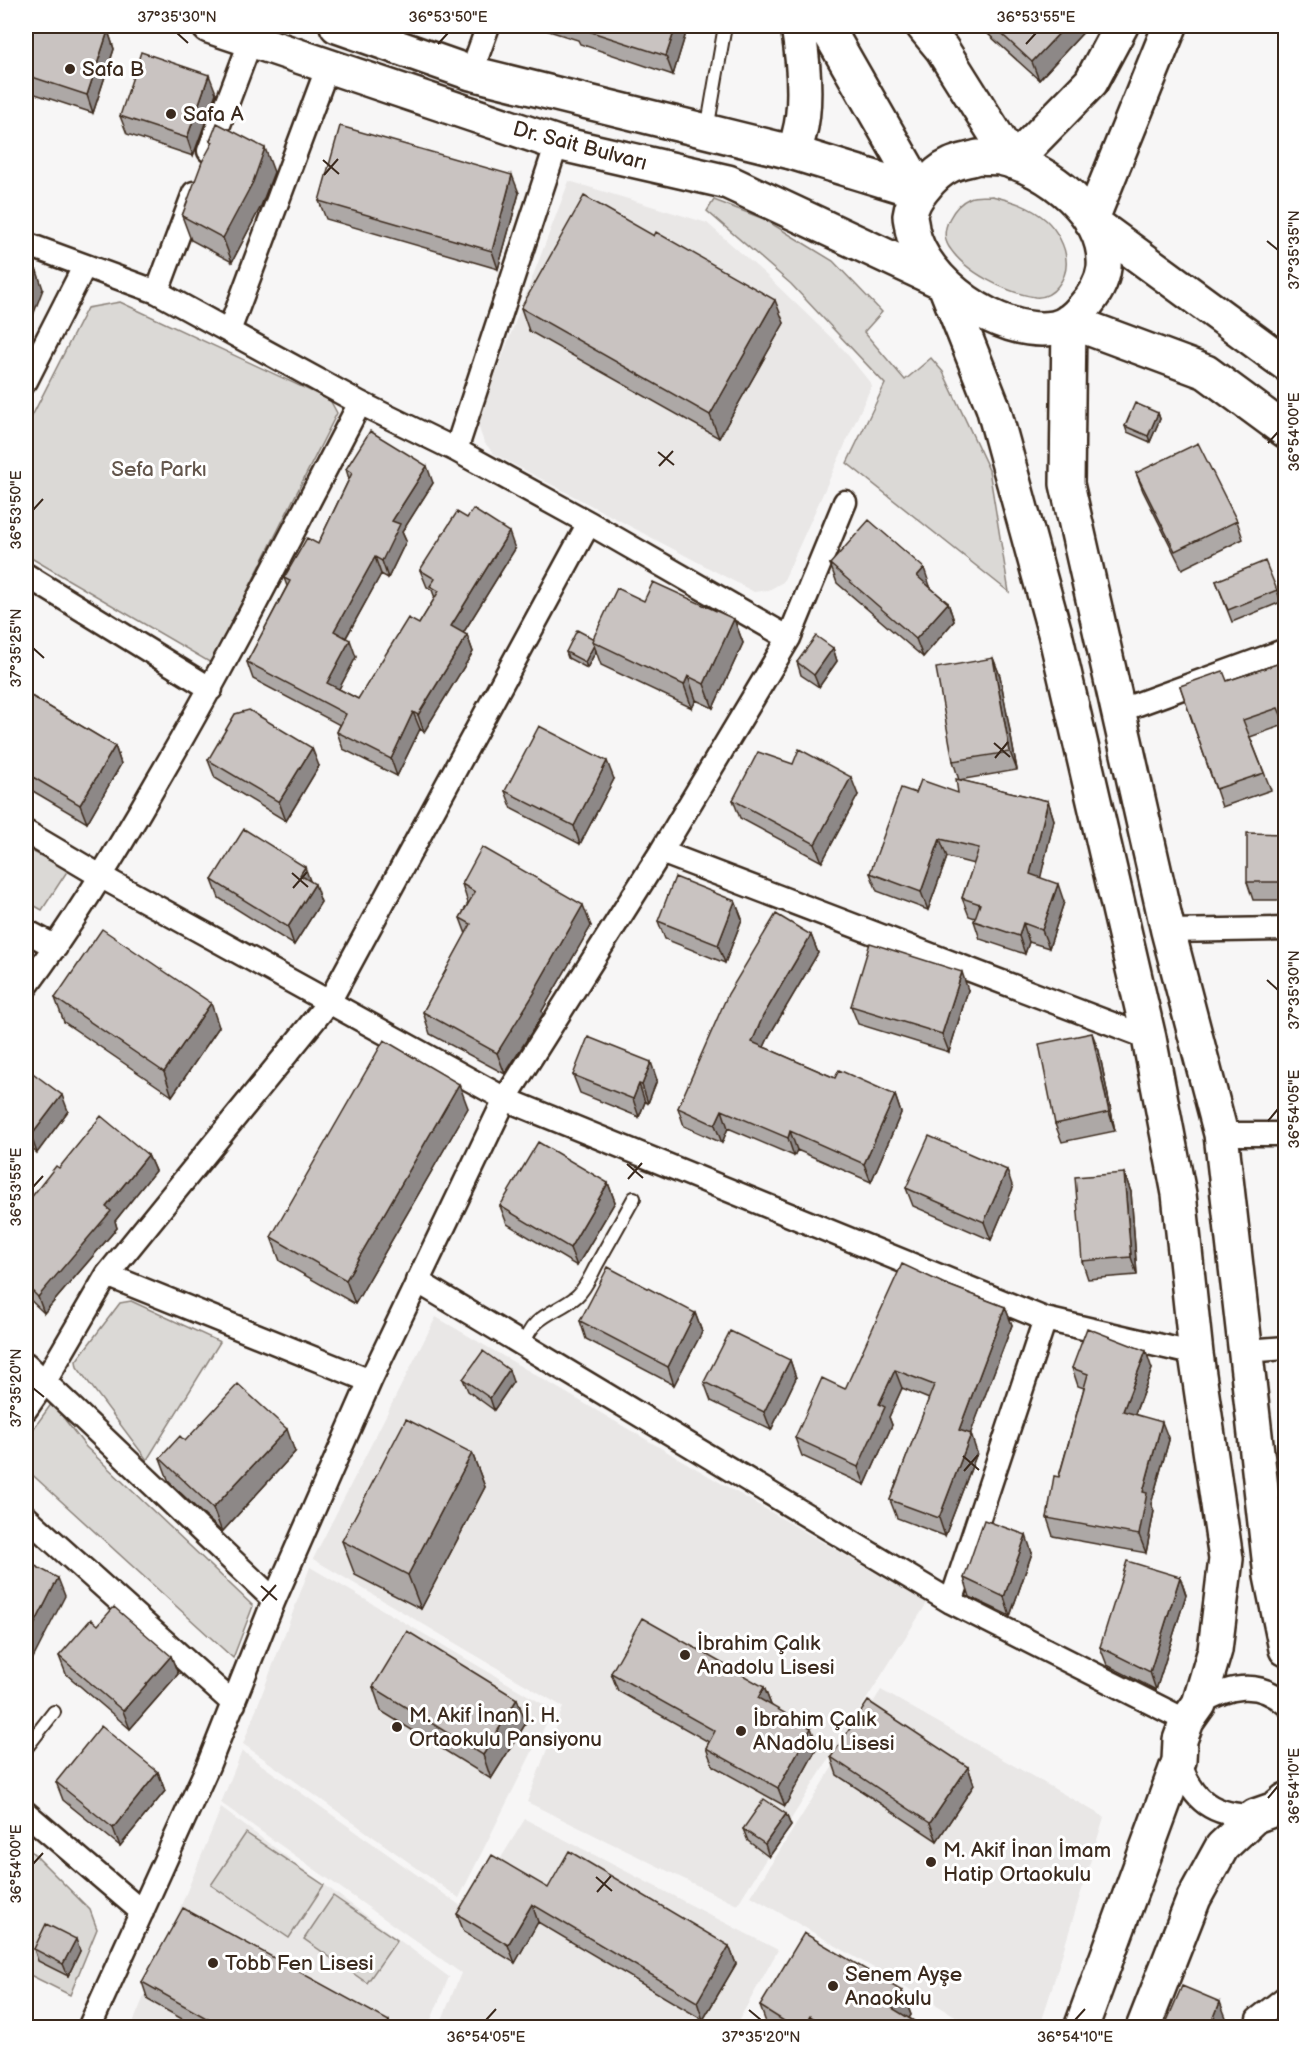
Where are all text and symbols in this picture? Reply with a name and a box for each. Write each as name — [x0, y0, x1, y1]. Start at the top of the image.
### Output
text: 37°35'30"N — [137, 8, 217, 27]
text: 36°53'50"E — [408, 8, 488, 27]
text: 36°53'55"E — [997, 8, 1076, 27]
place label: Safa B — [82, 57, 144, 82]
marker: Safa B — [63, 62, 77, 76]
place label: Safa A — [183, 102, 244, 127]
marker: Safa A — [164, 107, 178, 121]
street label: Dr. Sait Bulvarı — [510, 116, 650, 176]
text: 37°35'35"N — [1285, 210, 1304, 290]
text: 36°54'00"E — [1285, 392, 1304, 472]
park label: Sefa Parkı — [111, 457, 207, 482]
text: 36°53'50"E — [7, 470, 26, 550]
text: 37°35'25"N — [7, 608, 26, 688]
text: 37°35'30"N — [1285, 950, 1304, 1030]
text: 36°54'05"E — [1285, 1069, 1304, 1149]
text: 36°53'55"E — [7, 1147, 26, 1226]
text: 37°35'20"N — [7, 1348, 26, 1428]
place label: İbrahim Çalık Anadolu Lisesi — [697, 1631, 835, 1680]
marker: İbrahim Çalık Anadolu Lisesi — [678, 1648, 692, 1662]
place label: M. Akif İnan İ. H. Ortaokulu Pansiyonu — [409, 1703, 602, 1752]
place label: İbrahim Çalık ANadolu Lisesi — [753, 1707, 895, 1756]
marker: M. Akif İnan İ. H. Ortaokulu Pansiyonu — [390, 1720, 404, 1734]
marker: İbrahim Çalık ANadolu Lisesi — [734, 1724, 748, 1738]
text: 36°54'10"E — [1285, 1748, 1304, 1824]
text: 36°54'00"E — [7, 1824, 26, 1904]
place label: M. Akif İnan İmam Hatip Ortaokulu — [943, 1838, 1111, 1887]
marker: M. Akif İnan İmam Hatip Ortaokulu — [924, 1855, 938, 1869]
place label: Tobb Fen Lisesi — [225, 1951, 374, 1976]
marker: Tobb Fen Lisesi — [206, 1956, 220, 1970]
place label: Senem Ayşe Anaokulu — [845, 1962, 962, 2011]
marker: Senem Ayşe Anaokulu — [826, 1979, 840, 1993]
text: 36°54'05"E — [446, 2028, 526, 2047]
text: 37°35'20"N — [721, 2028, 801, 2047]
text: 36°54'10"E — [1037, 2028, 1113, 2047]

